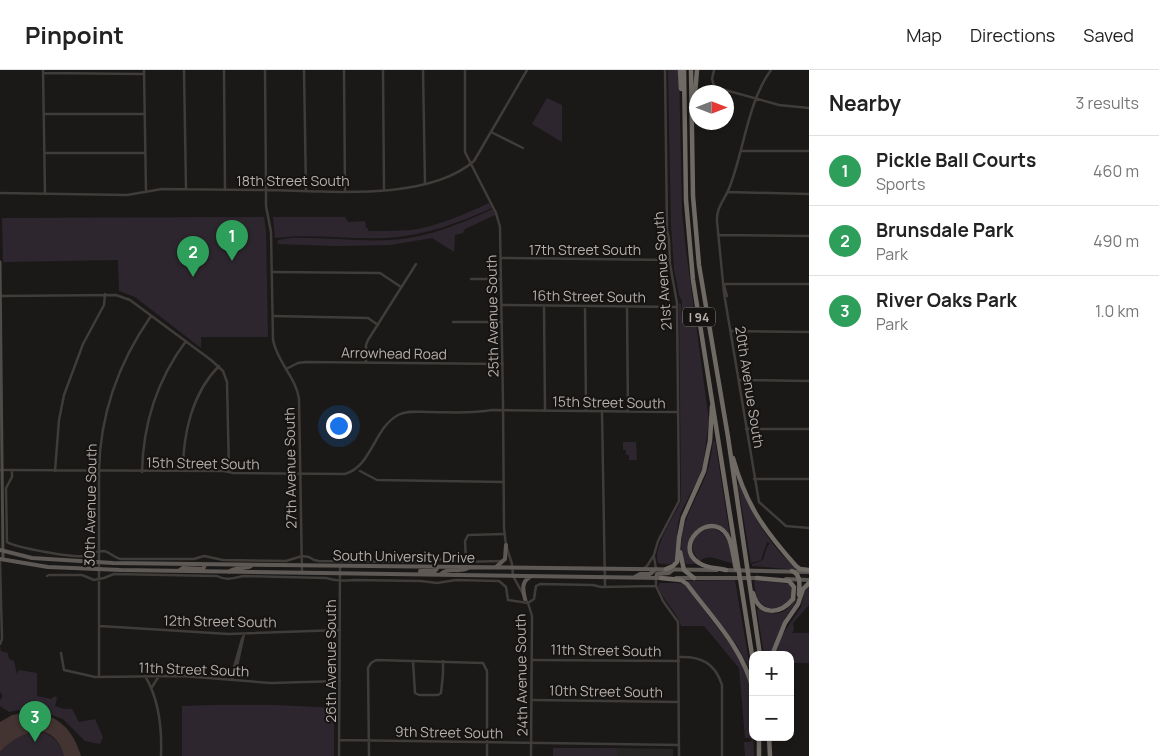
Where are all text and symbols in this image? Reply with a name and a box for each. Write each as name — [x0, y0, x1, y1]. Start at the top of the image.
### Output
text: Pinpoint — [25, 18, 124, 51]
text: Map — [906, 23, 942, 47]
text: Directions — [970, 23, 1055, 47]
text: Saved — [1083, 23, 1134, 47]
north arrow — [689, 85, 734, 130]
text: Nearby — [829, 89, 901, 117]
text: 3 results — [1076, 92, 1139, 114]
text: Pickle Ball Courts — [876, 147, 1036, 173]
text: 1 — [841, 160, 849, 182]
text: 460 m — [1093, 160, 1139, 182]
street label: 18th Street South — [236, 171, 350, 190]
text: Sports — [876, 173, 925, 195]
street label: 21st Avenue South — [648, 211, 676, 331]
text: Brunsdale Park — [876, 217, 1014, 243]
pin: 1 — [216, 220, 248, 261]
text: 2 — [840, 230, 850, 252]
text: 490 m — [1093, 230, 1139, 252]
pin: 2 — [177, 236, 209, 277]
street label: 17th Street South — [529, 240, 641, 259]
text: Park — [876, 243, 908, 265]
street label: 25th Avenue South — [481, 255, 503, 377]
street label: 16th Street South — [532, 286, 646, 306]
text: River Oaks Park — [876, 287, 1017, 313]
text: 3 — [840, 300, 850, 322]
text: 1.0 km — [1095, 300, 1139, 322]
road number: I 94 — [683, 308, 715, 326]
text: Park — [876, 313, 908, 335]
street label: 20th Avenue South — [731, 325, 769, 449]
street label: Arrowhead Road — [341, 343, 447, 363]
street label: 15th Street South — [552, 392, 666, 412]
street label: 27th Avenue South — [279, 407, 301, 529]
your location — [326, 413, 352, 439]
street label: 30th Avenue South — [79, 443, 101, 567]
street label: 15th Street South — [146, 453, 260, 473]
street label: South University Drive — [333, 545, 475, 567]
street label: 26th Avenue South — [321, 599, 340, 723]
street label: 12th Street South — [163, 611, 277, 631]
street label: 24th Avenue South — [510, 614, 532, 736]
street label: 11th Street South — [550, 640, 662, 660]
map controls — [749, 651, 794, 741]
button: + — [749, 651, 794, 696]
street label: 11th Street South — [138, 658, 250, 680]
street label: 10th Street South — [549, 681, 663, 701]
button: − — [749, 696, 794, 741]
pin: 3 — [19, 701, 51, 742]
street label: 9th Street South — [395, 722, 503, 742]

